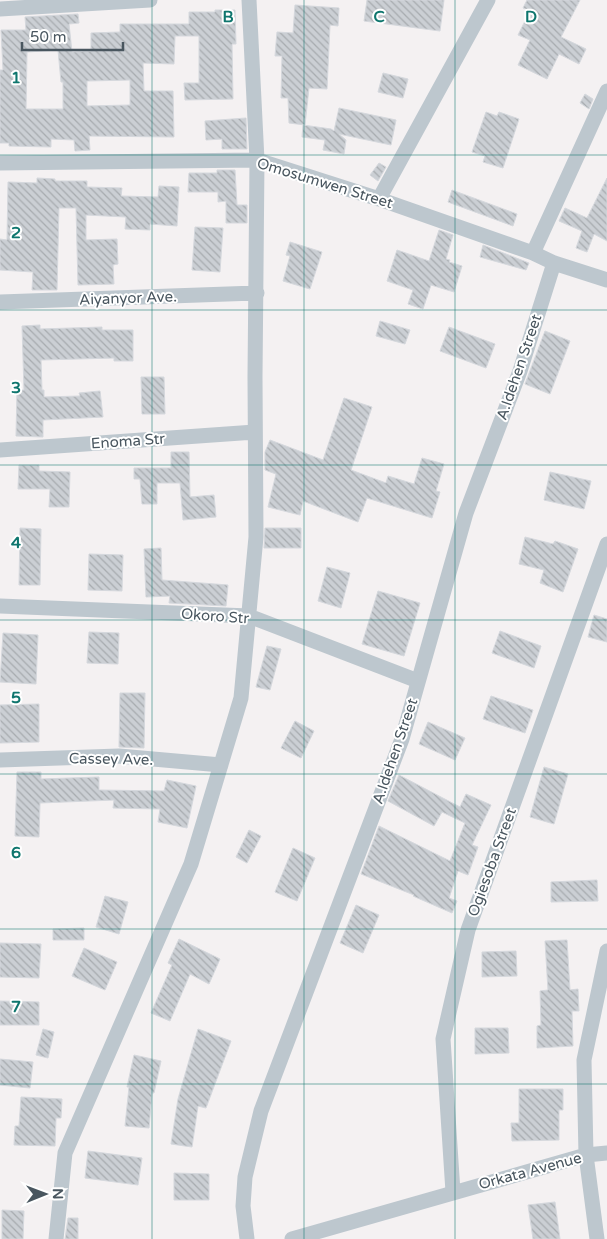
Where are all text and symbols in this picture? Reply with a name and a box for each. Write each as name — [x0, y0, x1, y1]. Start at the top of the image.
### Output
text: B — [222, 7, 234, 27]
text: C — [373, 7, 385, 27]
text: D — [525, 7, 537, 27]
scale bar — [22, 20, 124, 52]
text: 50 m — [30, 28, 67, 46]
text: 1 — [11, 68, 21, 88]
street label: Omosumwen Street — [255, 154, 395, 212]
text: 2 — [11, 223, 21, 243]
street label: Aiyanyor Ave. — [79, 287, 177, 309]
street label: A.Idehen Street — [492, 312, 546, 422]
text: 3 — [11, 378, 21, 398]
street label: Enoma Str — [90, 429, 166, 453]
text: 4 — [11, 533, 21, 553]
street label: Okoro Str — [180, 605, 250, 627]
text: 5 — [11, 688, 21, 708]
street label: A.Idehen Street — [368, 696, 422, 806]
street label: Cassey Ave. — [69, 749, 153, 769]
street label: Ogiesoba Street — [464, 805, 520, 919]
text: 6 — [11, 843, 21, 863]
text: 7 — [11, 997, 21, 1017]
street label: Orkata Avenue — [477, 1149, 583, 1193]
north arrow — [20, 1169, 70, 1219]
text: N — [49, 1188, 66, 1200]

